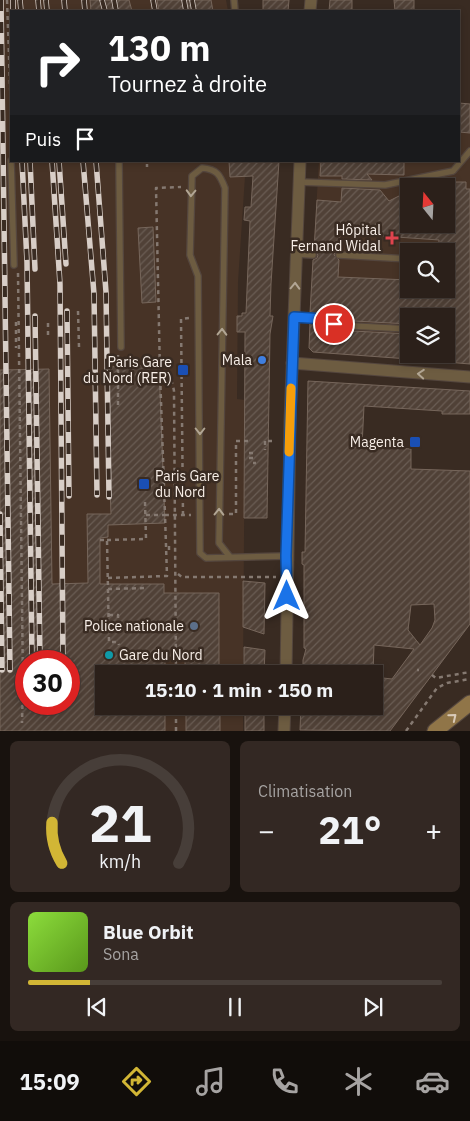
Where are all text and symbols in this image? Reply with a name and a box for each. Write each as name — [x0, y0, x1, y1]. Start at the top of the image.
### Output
text: 130 m — [108, 25, 211, 71]
icon: right — [25, 30, 90, 95]
text: Tournez à droite — [108, 69, 267, 98]
icon: arrive — [71, 125, 99, 153]
text: Puis — [25, 127, 61, 151]
north arrow — [400, 178, 455, 232]
map controls — [400, 178, 455, 363]
one-way arrow — [186, 190, 196, 197]
place label: Hôpital Fernand Widal — [291, 221, 381, 255]
marker: Hôpital Fernand Widal — [385, 231, 399, 245]
button: search — [400, 243, 455, 298]
one-way arrow — [290, 282, 300, 290]
pin — [313, 303, 355, 345]
button: layers — [400, 308, 455, 363]
icon: arrive — [320, 310, 348, 338]
one-way arrow — [217, 328, 227, 336]
place label: Mala — [222, 351, 253, 369]
place label: Paris Gare du Nord (RER) — [83, 353, 172, 387]
marker: Mala — [256, 354, 268, 366]
marker: Paris Gare du Nord (RER) — [176, 363, 190, 377]
one-way arrow — [417, 368, 425, 379]
one-way arrow — [195, 427, 205, 435]
place label: Magenta — [350, 433, 405, 451]
marker: Magenta — [408, 435, 422, 449]
place label: Paris Gare du Nord — [155, 467, 220, 501]
marker: Paris Gare du Nord — [137, 477, 151, 491]
one-way arrow — [214, 508, 224, 516]
position arrow — [260, 569, 312, 621]
place label: Police nationale — [84, 617, 184, 635]
marker: Police nationale — [188, 620, 200, 632]
place label: Gare du Nord — [119, 646, 203, 664]
marker: Gare du Nord — [103, 649, 115, 661]
speed limit sign: 30 — [15, 650, 80, 715]
text: 15:10 · 1 min · 150 m — [145, 678, 333, 702]
one-way arrow — [447, 715, 456, 723]
text: Climatisation — [258, 781, 352, 801]
text: 21 — [89, 789, 151, 856]
text: 21° — [318, 805, 382, 854]
text: − — [258, 812, 275, 849]
text: + — [425, 812, 442, 849]
text: km/h — [99, 850, 141, 873]
text: Blue Orbit — [103, 920, 193, 944]
text: Sona — [103, 944, 139, 964]
icon: previous — [83, 993, 111, 1021]
icon: pause — [221, 993, 249, 1021]
icon: next — [359, 993, 387, 1021]
icon: directions — [119, 1064, 154, 1099]
icon: music — [193, 1064, 228, 1099]
icon: phone — [267, 1064, 302, 1099]
icon: climate — [341, 1064, 376, 1099]
icon: car — [415, 1064, 450, 1099]
text: 15:09 — [20, 1067, 80, 1096]

